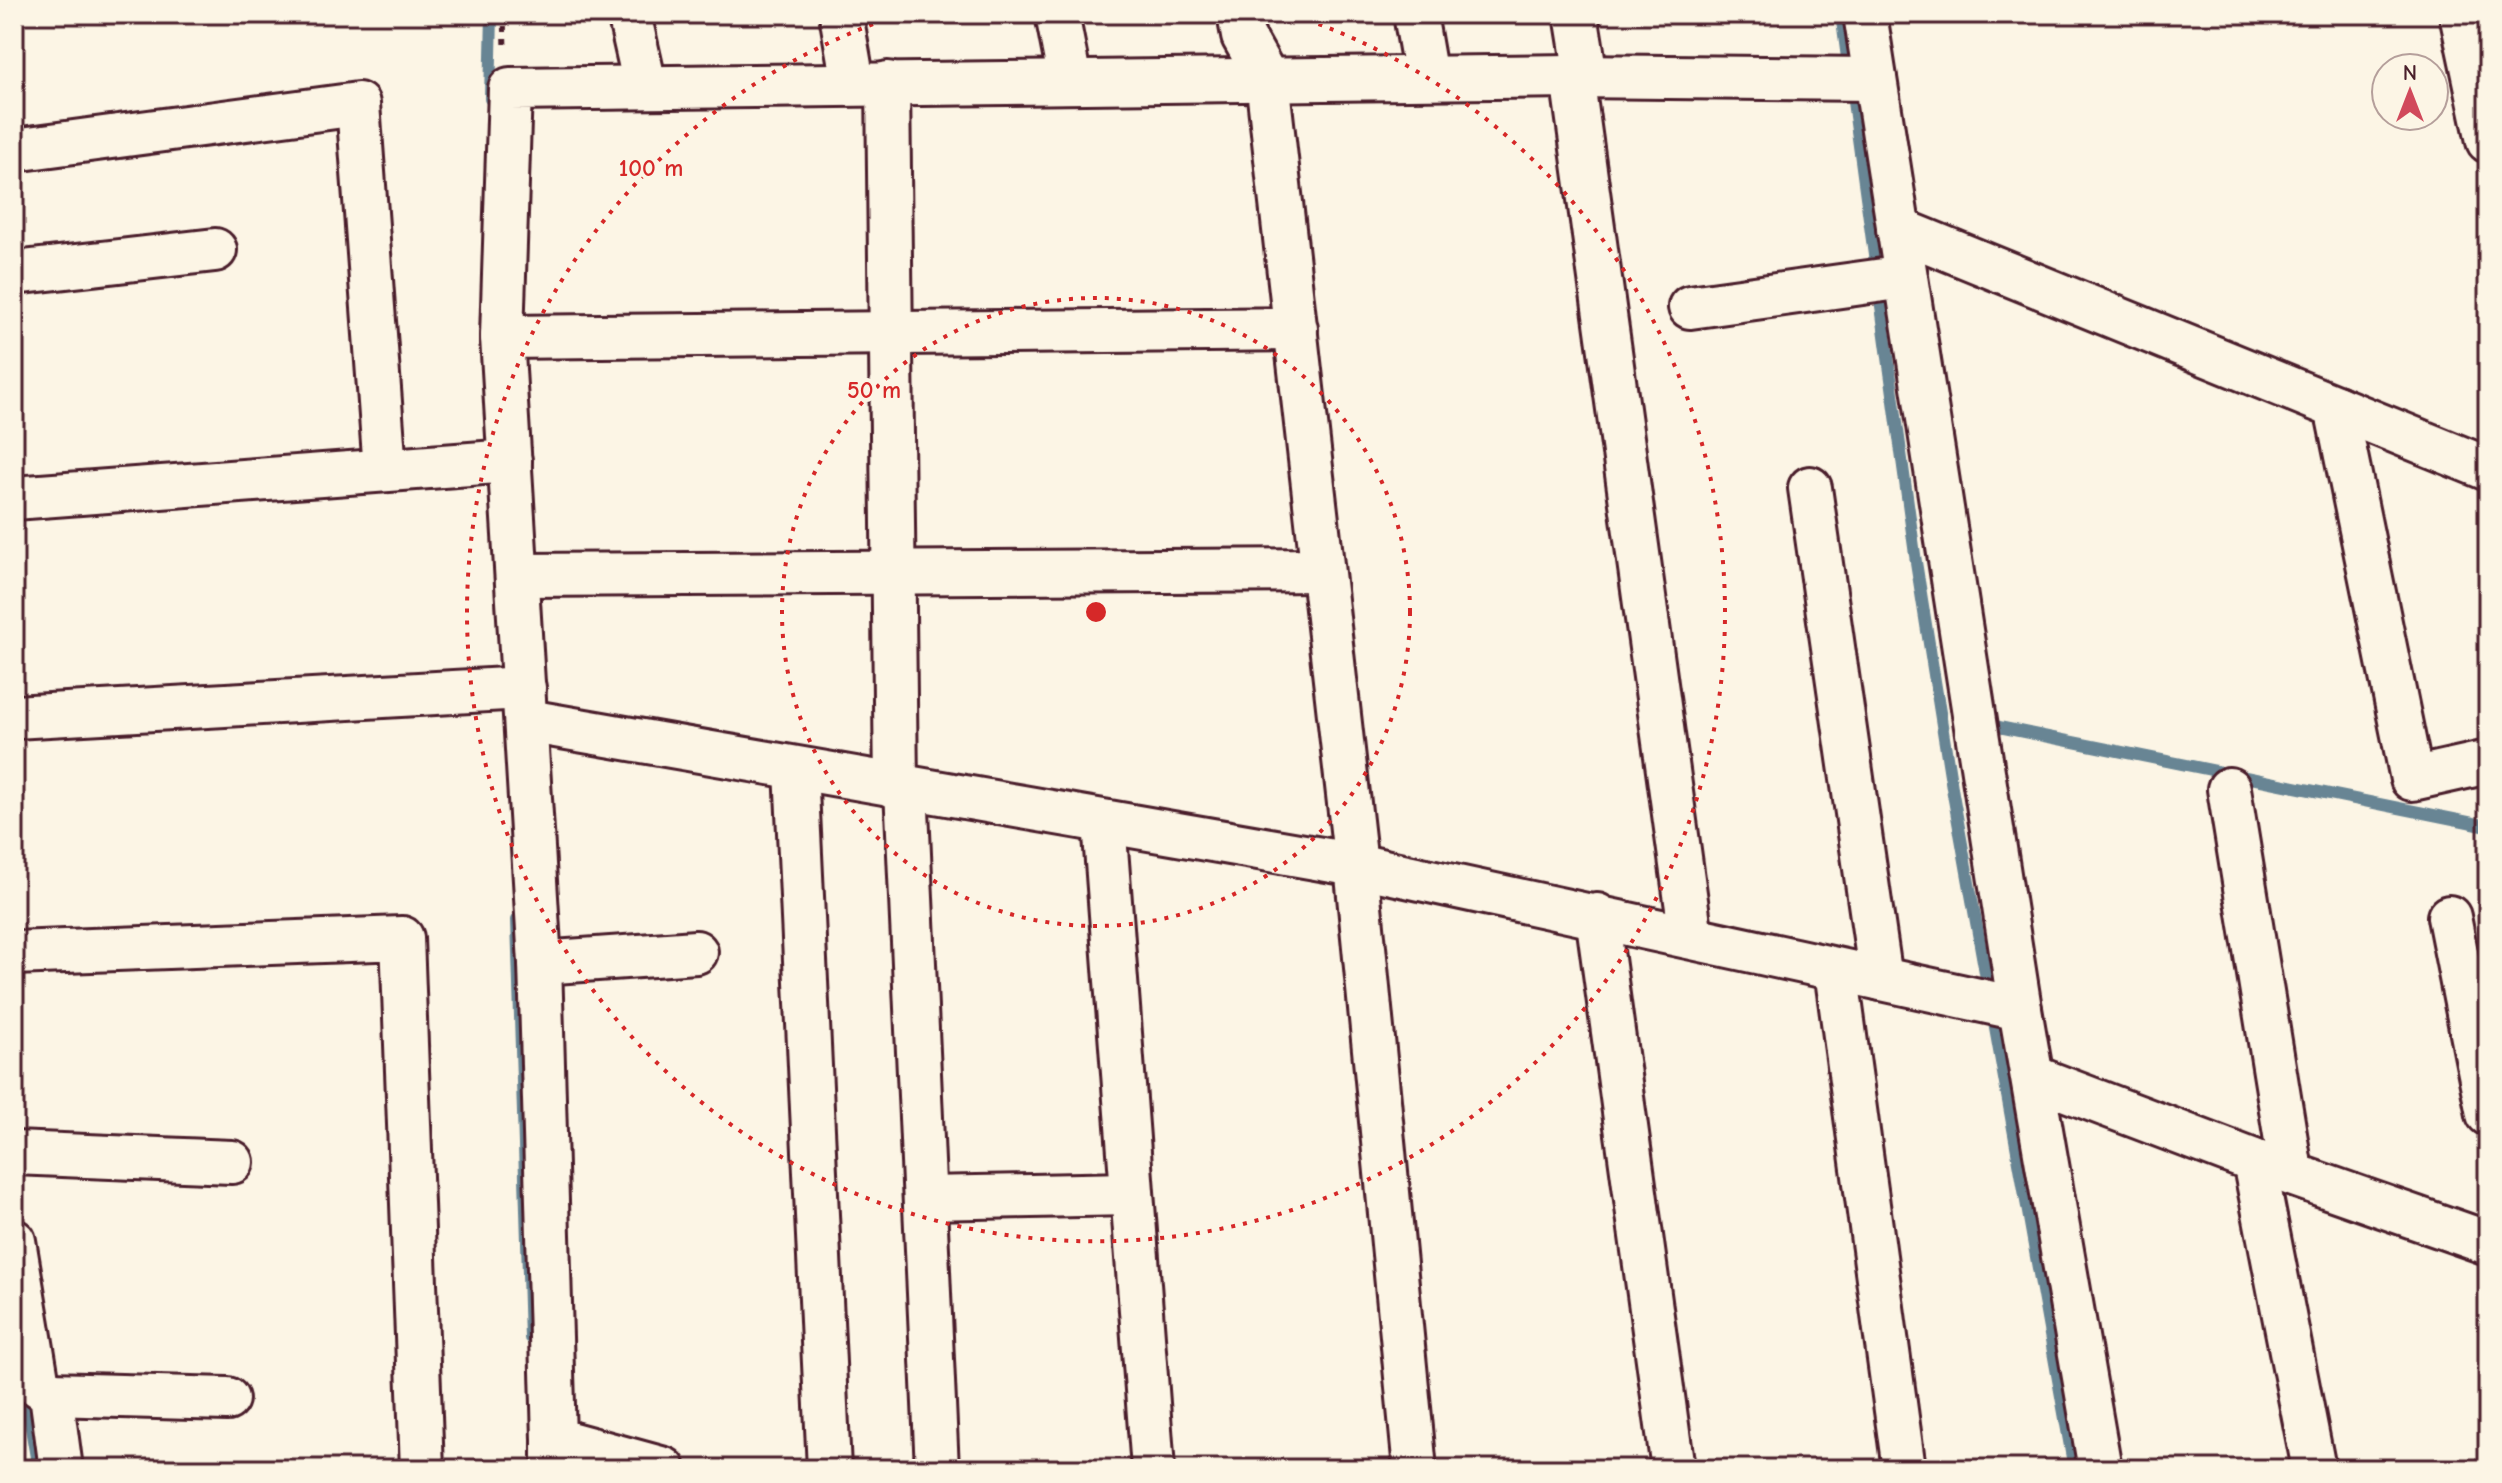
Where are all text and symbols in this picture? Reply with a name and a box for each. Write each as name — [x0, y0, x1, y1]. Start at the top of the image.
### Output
north arrow — [2370, 52, 2450, 132]
text: N — [2403, 60, 2417, 86]
text: 100 m — [619, 154, 683, 182]
text: 50 m — [847, 376, 901, 404]
centre of rings — [1082, 598, 1110, 626]

